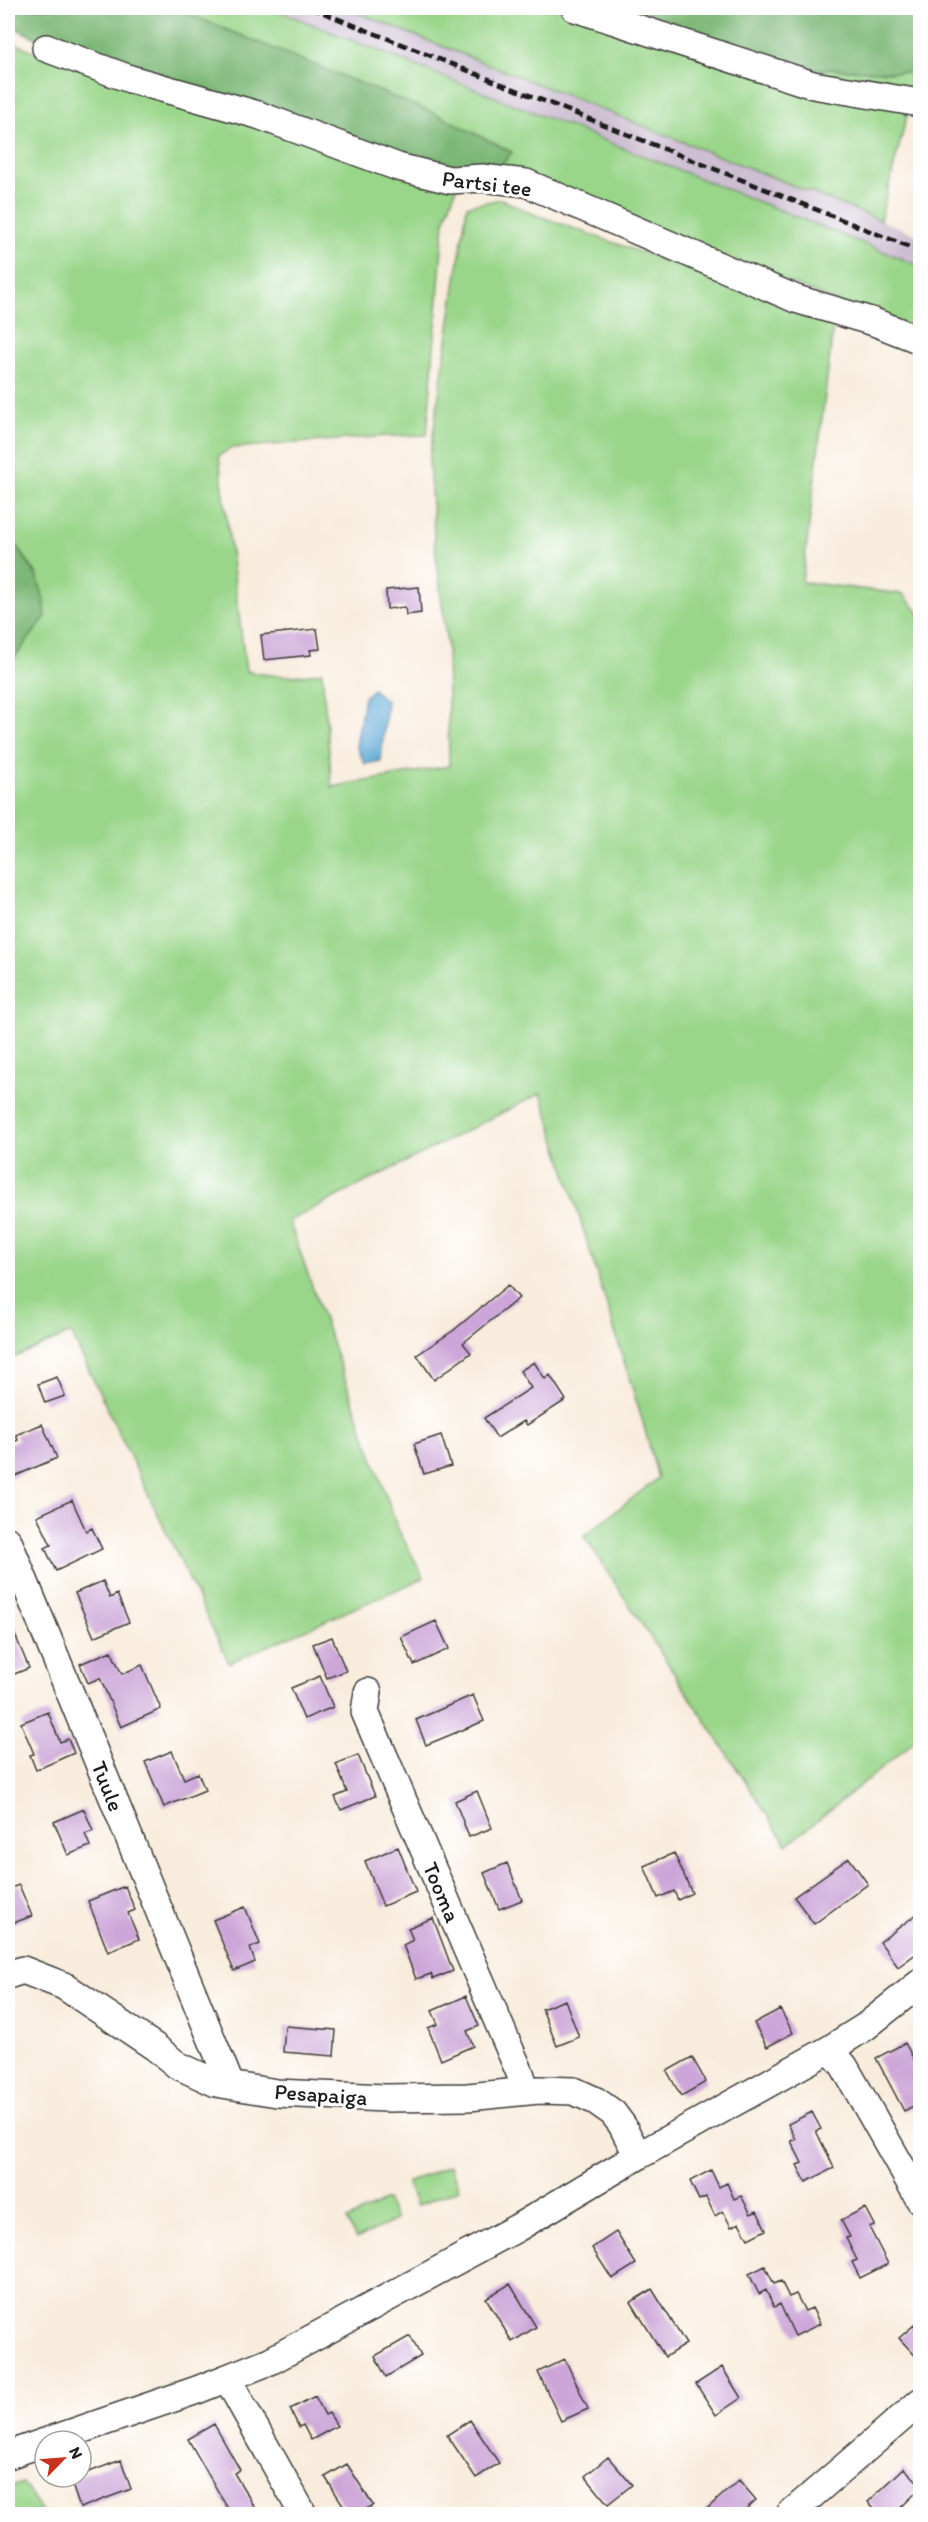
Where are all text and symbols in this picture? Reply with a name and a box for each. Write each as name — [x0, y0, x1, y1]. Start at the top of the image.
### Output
street label: Partsi tee — [441, 165, 533, 202]
street label: Tuule — [85, 1757, 130, 1815]
street label: Tooma — [417, 1858, 466, 1927]
street label: Pesapaiga — [274, 2078, 368, 2111]
north arrow — [33, 2429, 93, 2489]
text: N — [65, 2444, 87, 2462]

